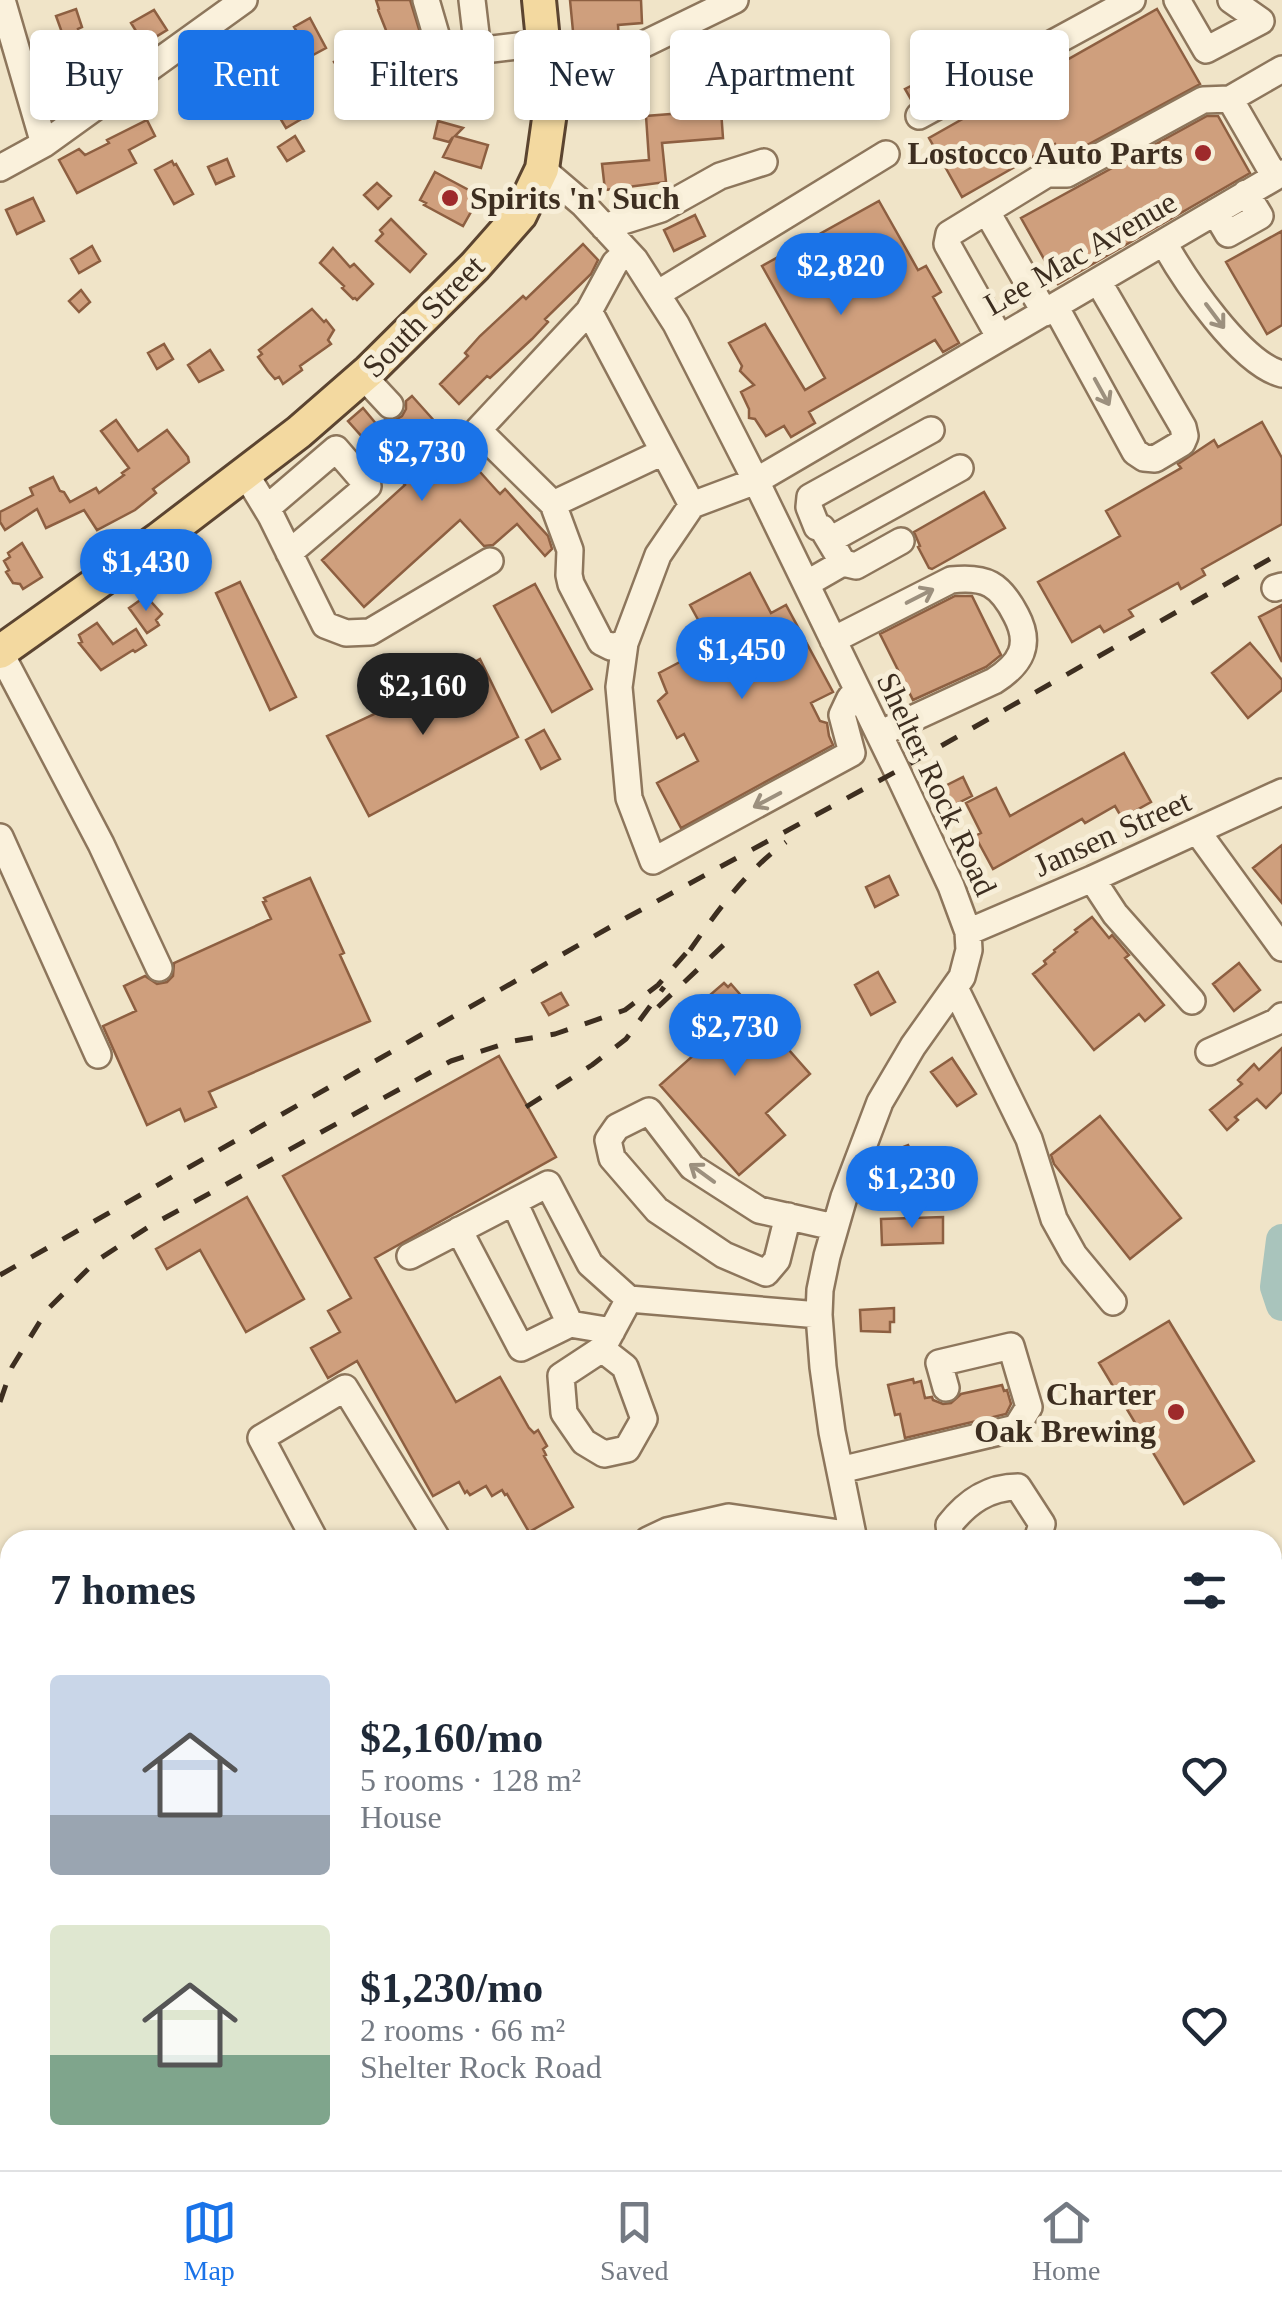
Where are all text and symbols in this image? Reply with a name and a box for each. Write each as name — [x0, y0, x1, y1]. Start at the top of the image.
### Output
chip: Buy — [30, 30, 158, 120]
chip: Rent — [178, 30, 314, 120]
chip: Filters — [334, 30, 494, 120]
chip: New — [514, 30, 650, 120]
chip: Apartment — [670, 30, 890, 120]
chip: House — [910, 30, 1069, 120]
place label: Lostocco Auto Parts — [907, 135, 1183, 171]
marker: Lostocco Auto Parts — [1192, 142, 1214, 164]
place label: Spirits 'n' Such — [470, 180, 680, 216]
street label: Lee Mac Avenue — [977, 183, 1183, 323]
marker: Spirits 'n' Such — [439, 187, 461, 209]
pin: $2,820 — [760, 233, 922, 318]
text: $2,820 — [797, 247, 885, 283]
street label: South Street — [355, 248, 491, 384]
one-way arrow — [1205, 302, 1226, 329]
one-way arrow — [1092, 376, 1112, 406]
pin: $2,730 — [341, 419, 503, 504]
text: $2,730 — [378, 433, 466, 469]
pin: $1,430 — [65, 529, 227, 614]
text: $1,430 — [102, 543, 190, 579]
one-way arrow — [905, 586, 934, 605]
pin: $1,450 — [661, 617, 823, 702]
text: $1,450 — [698, 631, 786, 667]
pin: $2,160 — [342, 653, 504, 738]
text: $2,160 — [379, 667, 467, 703]
street label: Shelter Rock Road — [870, 667, 1004, 901]
street label: Jansen Street — [1028, 782, 1196, 884]
one-way arrow — [752, 790, 782, 810]
pin: $2,730 — [654, 994, 816, 1079]
text: $2,730 — [691, 1008, 779, 1044]
pin: $1,230 — [831, 1146, 993, 1231]
text: $1,230 — [868, 1160, 956, 1196]
one-way arrow — [689, 1162, 716, 1183]
place label: Charter Oak Brewing — [974, 1376, 1156, 1449]
marker: Charter Oak Brewing — [1165, 1401, 1187, 1423]
icon: filters — [1177, 1563, 1232, 1618]
text: 7 homes — [50, 1567, 196, 1613]
icon: home — [130, 1715, 250, 1835]
text: $2,160/mo — [360, 1715, 543, 1761]
icon: heart — [1177, 1748, 1232, 1803]
text: 5 rooms · 128 m² — [360, 1762, 581, 1798]
text: House — [360, 1799, 442, 1835]
icon: home — [130, 1965, 250, 2085]
text: $1,230/mo — [360, 1965, 543, 2011]
icon: heart — [1177, 1998, 1232, 2053]
text: 2 rooms · 66 m² — [360, 2012, 565, 2048]
text: Shelter Rock Road — [360, 2049, 602, 2085]
tab: Map — [182, 2195, 237, 2287]
tab: Saved — [600, 2195, 669, 2287]
tab: Home — [1032, 2195, 1100, 2287]

